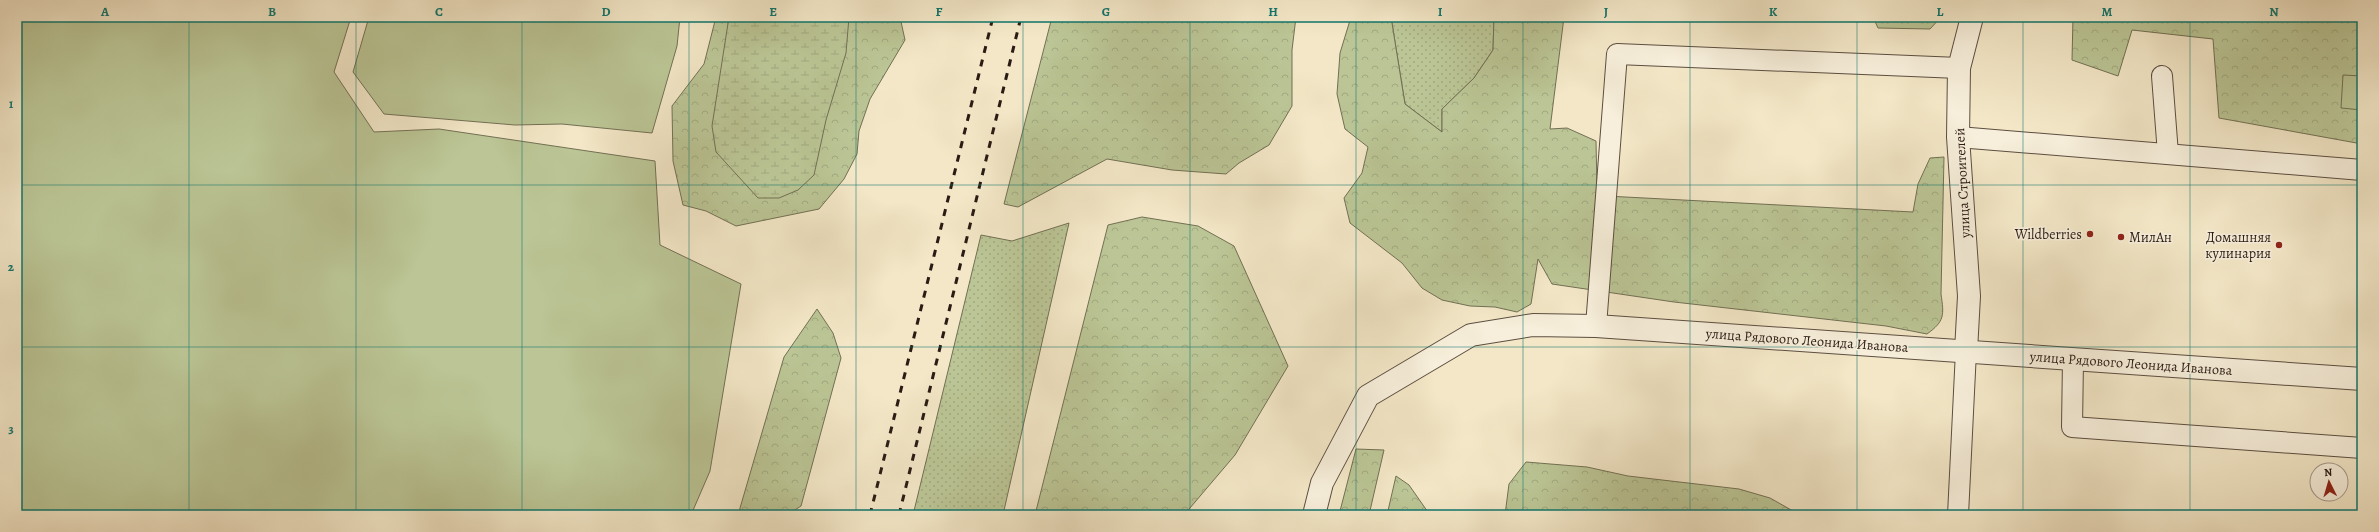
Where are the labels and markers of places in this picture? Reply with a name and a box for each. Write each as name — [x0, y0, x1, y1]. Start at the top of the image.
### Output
place label: Wildberries — [2014, 225, 2082, 244]
place label: МилАн — [2129, 228, 2172, 247]
place label: Домашняя кулинария — [2205, 228, 2271, 263]
marker: Wildberries — [2085, 229, 2095, 239]
marker: МилАн — [2116, 232, 2126, 242]
marker: Домашняя кулинария — [2274, 240, 2284, 250]

